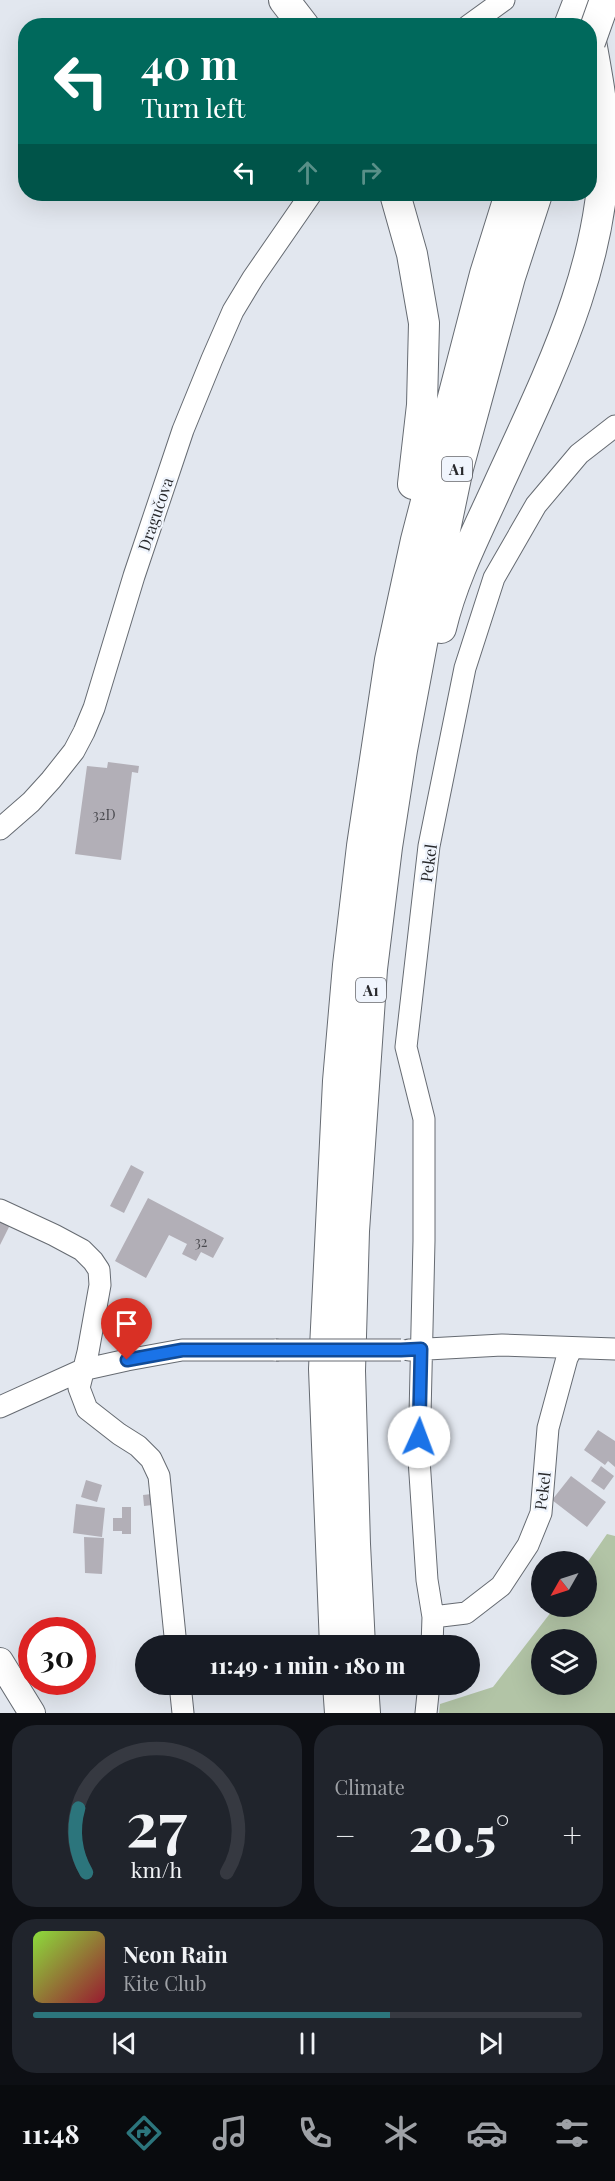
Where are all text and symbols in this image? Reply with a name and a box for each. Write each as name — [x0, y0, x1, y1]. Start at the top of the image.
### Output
text: 40 m — [141, 35, 238, 91]
icon: left — [42, 42, 120, 120]
text: Turn left — [141, 89, 245, 125]
icon: left — [228, 156, 261, 189]
icon: ahead — [291, 156, 324, 189]
icon: right — [354, 156, 387, 189]
road number: A1 — [442, 457, 472, 481]
street label: Dragučova — [133, 474, 177, 554]
house number: 32D — [92, 805, 116, 824]
street label: Pekel — [415, 842, 441, 883]
road number: A1 — [356, 978, 386, 1002]
house number: 32 — [194, 1232, 208, 1251]
pin — [101, 1298, 152, 1360]
icon: arrive — [110, 1307, 143, 1340]
position arrow — [387, 1405, 451, 1469]
street label: Pekel — [529, 1470, 555, 1511]
north arrow — [531, 1551, 597, 1617]
map controls — [531, 1551, 597, 1695]
speed limit sign: 30 — [18, 1617, 96, 1695]
button: layers — [531, 1629, 597, 1695]
text: 11:49 · 1 min · 180 m — [210, 1650, 405, 1680]
text: Climate — [335, 1773, 405, 1800]
text: 27 — [126, 1779, 188, 1863]
text: 20.5° — [409, 1803, 509, 1863]
text: − — [335, 1812, 356, 1856]
text: + — [563, 1812, 582, 1856]
text: km/h — [131, 1855, 183, 1883]
text: Neon Rain — [123, 1939, 228, 1969]
text: Kite Club — [123, 1969, 207, 1996]
icon: previous — [108, 2027, 141, 2060]
icon: pause — [291, 2027, 324, 2060]
icon: next — [474, 2027, 507, 2060]
icon: directions — [123, 2112, 165, 2154]
icon: music — [209, 2112, 251, 2154]
icon: phone — [294, 2112, 336, 2154]
icon: climate — [380, 2112, 422, 2154]
icon: car — [466, 2112, 508, 2154]
icon: filters — [551, 2112, 593, 2154]
text: 11:48 — [22, 2115, 80, 2151]

